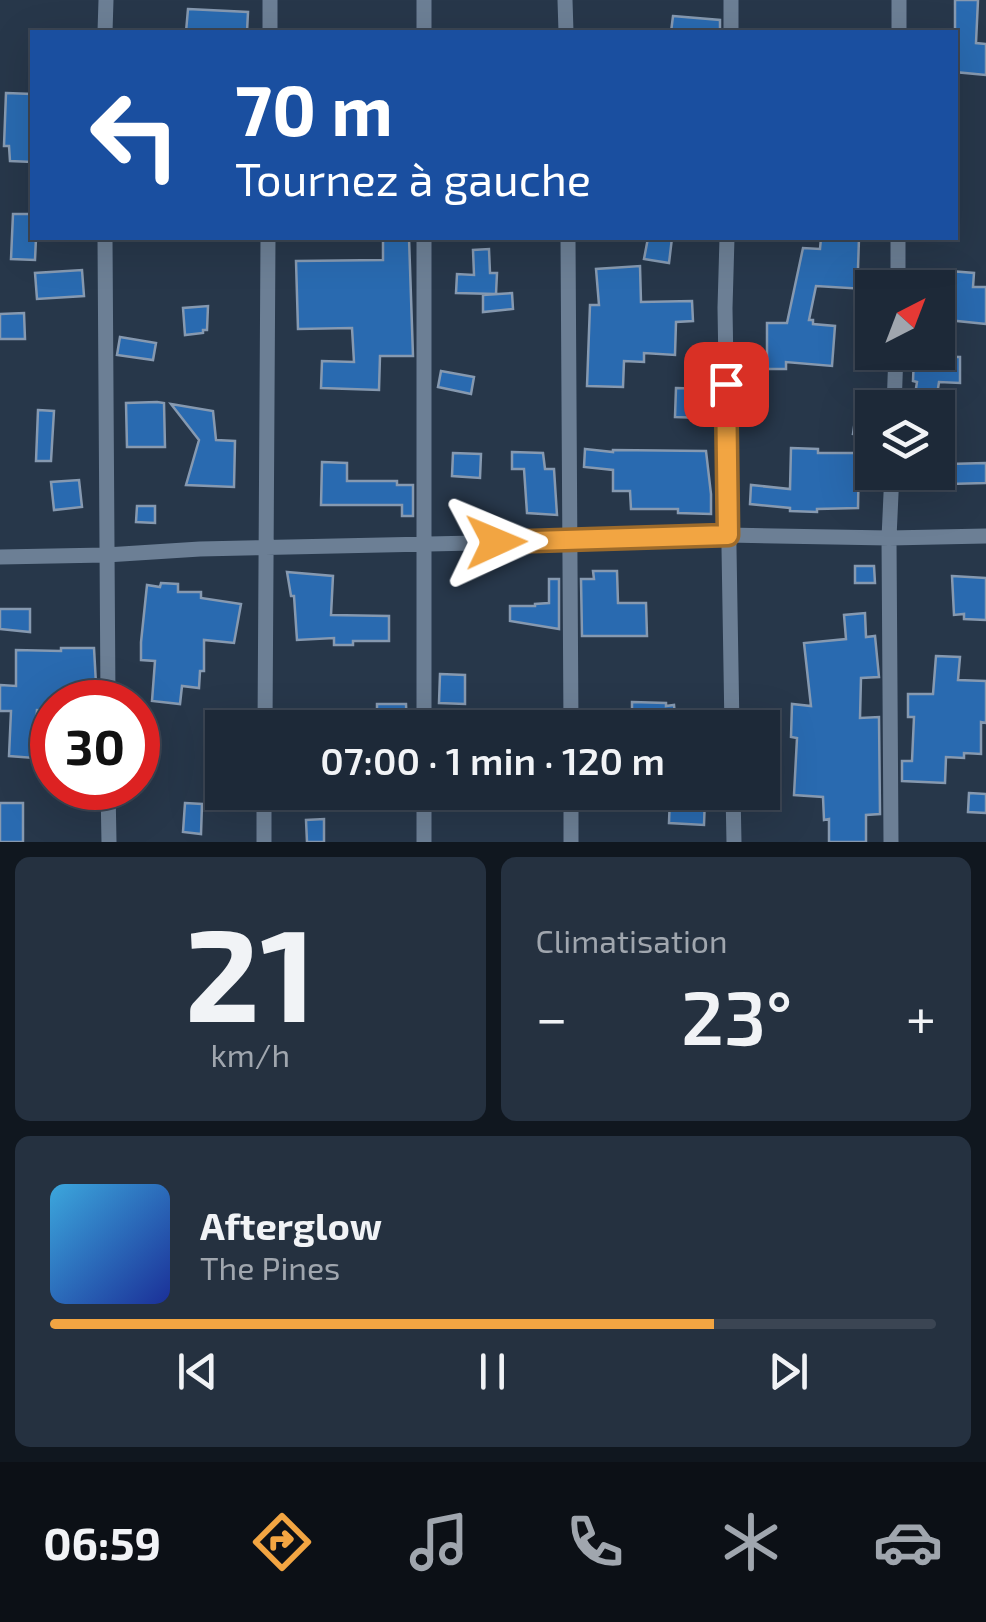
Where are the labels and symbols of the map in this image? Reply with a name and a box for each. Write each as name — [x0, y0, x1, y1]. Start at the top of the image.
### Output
north arrow — [855, 270, 955, 370]
pin — [684, 342, 769, 427]
position arrow — [444, 490, 548, 594]
speed limit sign: 30 — [30, 680, 160, 810]

